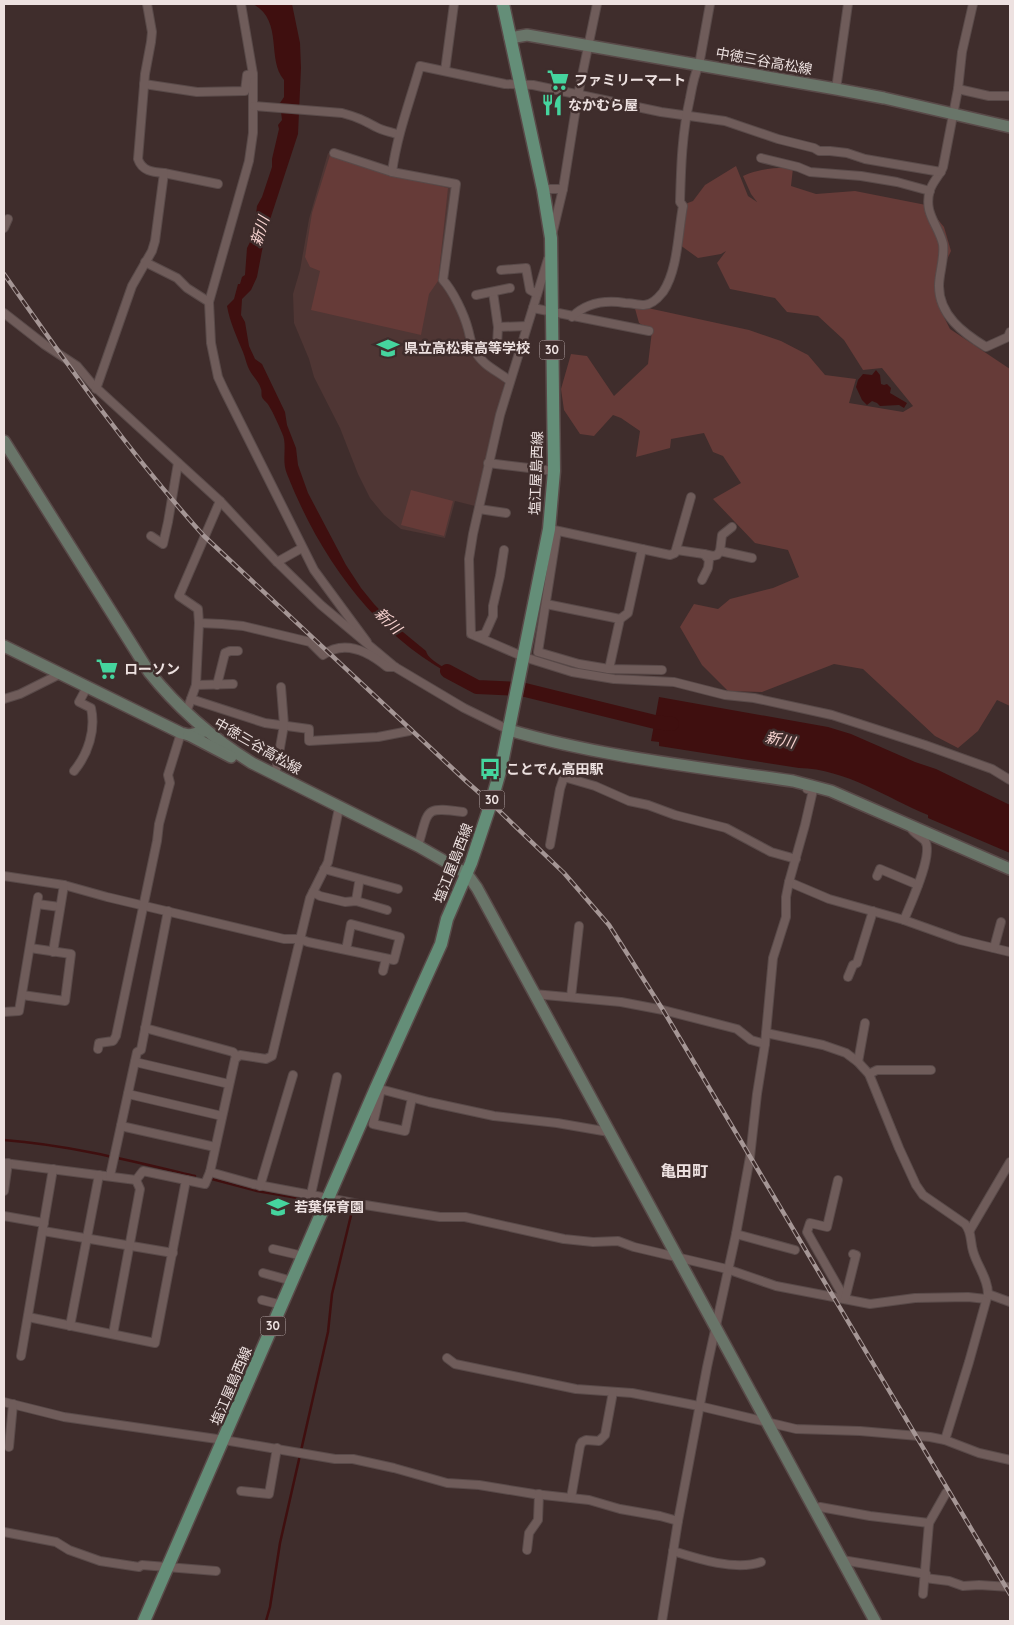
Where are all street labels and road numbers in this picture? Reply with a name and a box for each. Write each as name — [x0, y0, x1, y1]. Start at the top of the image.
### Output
street label: 中徳三谷高松線 — [714, 44, 814, 78]
road number: 30 — [540, 340, 564, 360]
street label: 塩江屋島西線 — [526, 431, 546, 515]
street label: 中徳三谷高松線 — [211, 714, 305, 778]
road number: 30 — [480, 790, 504, 810]
street label: 塩江屋島西線 — [430, 821, 476, 905]
road number: 30 — [260, 1316, 286, 1335]
street label: 塩江屋島西線 — [206, 1344, 256, 1428]

